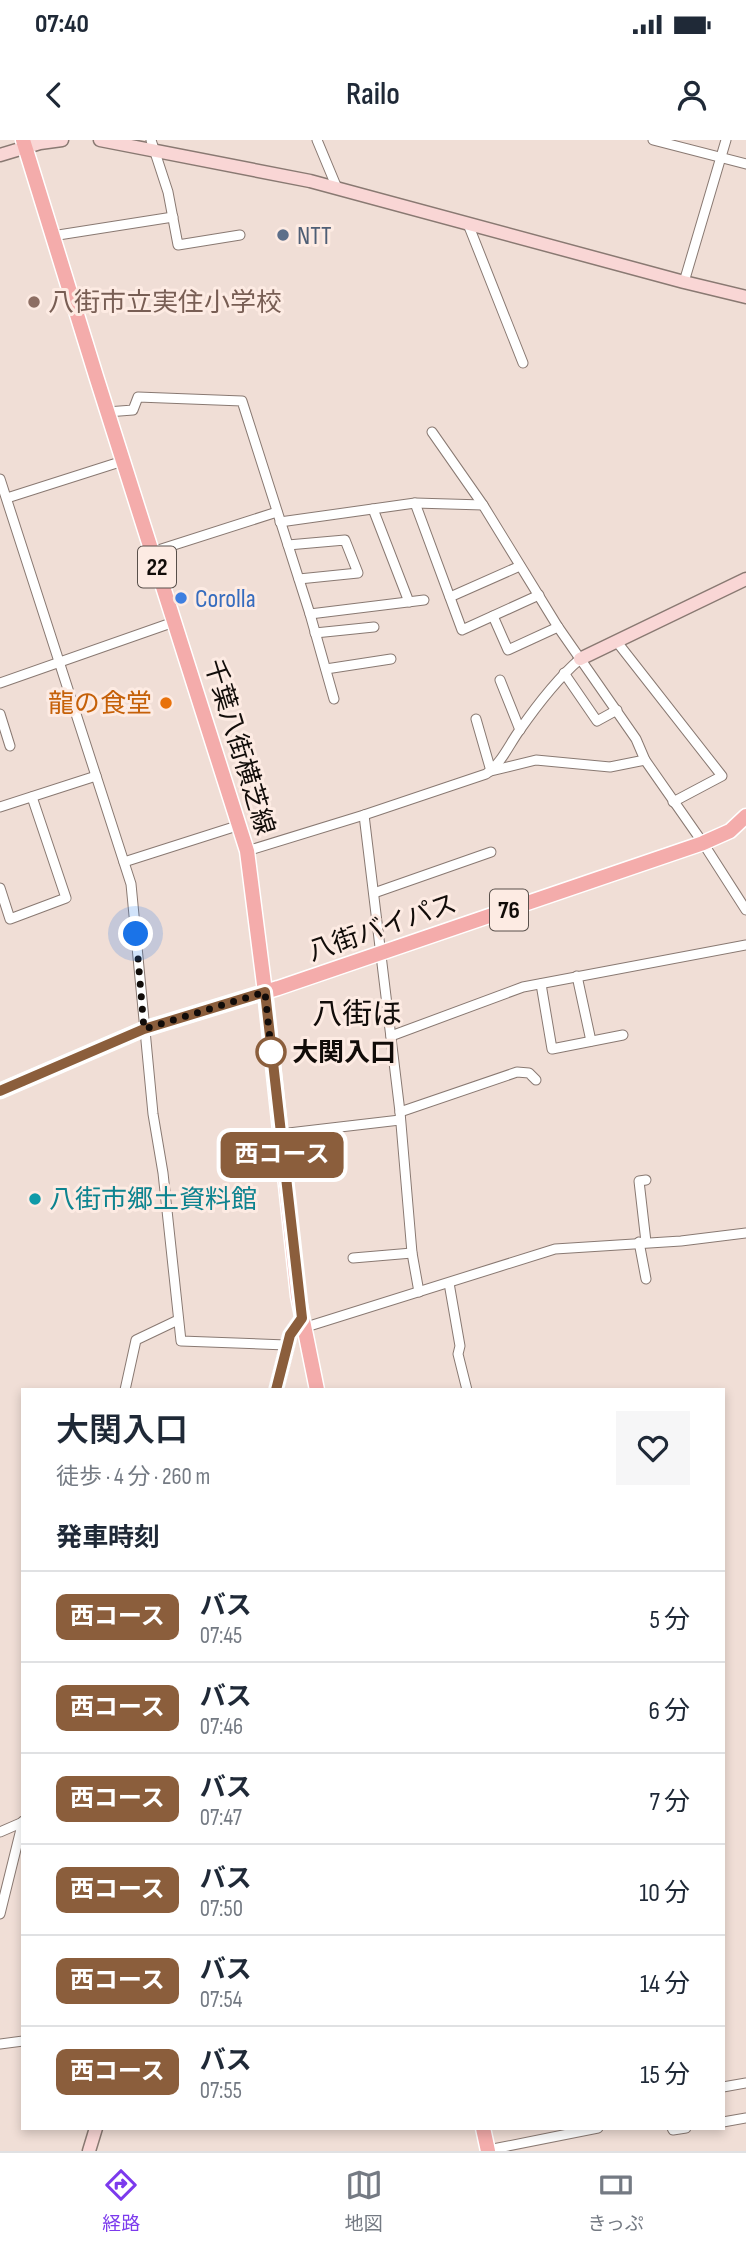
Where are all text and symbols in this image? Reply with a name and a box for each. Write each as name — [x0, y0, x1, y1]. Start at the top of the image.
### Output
text: 07:40 — [35, 9, 89, 40]
text: Railo — [346, 75, 400, 114]
icon: back — [35, 76, 73, 114]
icon: person — [673, 76, 711, 114]
place label: NTT — [297, 221, 331, 252]
marker: NTT — [275, 227, 291, 243]
place label: 八街市立実住小学校 — [48, 288, 282, 319]
marker: 八街市立実住小学校 — [26, 294, 42, 310]
road number: 22 — [138, 546, 176, 588]
place label: Corolla — [195, 584, 256, 615]
marker: Corolla — [173, 590, 189, 606]
street label: 千葉八街横芝線 — [197, 656, 280, 839]
place label: 龍の食堂 — [48, 689, 152, 720]
marker: 龍の食堂 — [158, 695, 174, 711]
street label: 八街バイパス — [304, 888, 461, 968]
road number: 76 — [490, 890, 528, 930]
your location — [118, 916, 153, 951]
district label: 八街ほ — [312, 997, 402, 1033]
marker: 大関入口 — [256, 1037, 286, 1067]
place label: 大関入口 — [292, 1038, 396, 1069]
line badge: 西コース — [233, 1132, 331, 1178]
text: 西コース — [235, 1140, 329, 1169]
place label: 八街市郷土資料館 — [49, 1185, 257, 1216]
marker: 八街市郷土資料館 — [27, 1191, 43, 1207]
text: 大関入口 — [56, 1411, 188, 1451]
button: heart — [616, 1411, 690, 1485]
text: 徒歩 · 4 分 · 260 m — [56, 1463, 210, 1491]
text: 発車時刻 — [56, 1523, 160, 1554]
text: バス — [200, 1591, 252, 1622]
text: 西コース — [70, 1602, 165, 1631]
text: 5 分 — [649, 1605, 690, 1636]
text: 07:45 — [200, 1622, 242, 1650]
text: バス — [200, 1682, 252, 1713]
text: 西コース — [70, 1693, 165, 1722]
text: 6 分 — [648, 1696, 690, 1727]
text: 07:46 — [200, 1713, 243, 1741]
text: バス — [200, 1773, 252, 1804]
text: 西コース — [70, 1784, 165, 1813]
text: 7 分 — [649, 1787, 690, 1818]
text: 07:47 — [200, 1804, 242, 1832]
text: バス — [200, 1864, 252, 1895]
text: 西コース — [70, 1875, 165, 1904]
text: 10 分 — [639, 1878, 690, 1909]
text: 07:50 — [200, 1895, 243, 1923]
text: バス — [200, 1955, 252, 1986]
text: 西コース — [70, 1966, 165, 1995]
text: 14 分 — [640, 1969, 690, 2000]
text: 07:54 — [200, 1986, 242, 2014]
text: バス — [200, 2046, 252, 2077]
text: 西コース — [70, 2057, 165, 2086]
text: 15 分 — [640, 2060, 690, 2091]
text: 07:55 — [200, 2077, 242, 2105]
tab: 経路 — [102, 2166, 140, 2236]
tab: 地図 — [345, 2166, 383, 2236]
tab: きっぷ — [587, 2166, 644, 2236]

